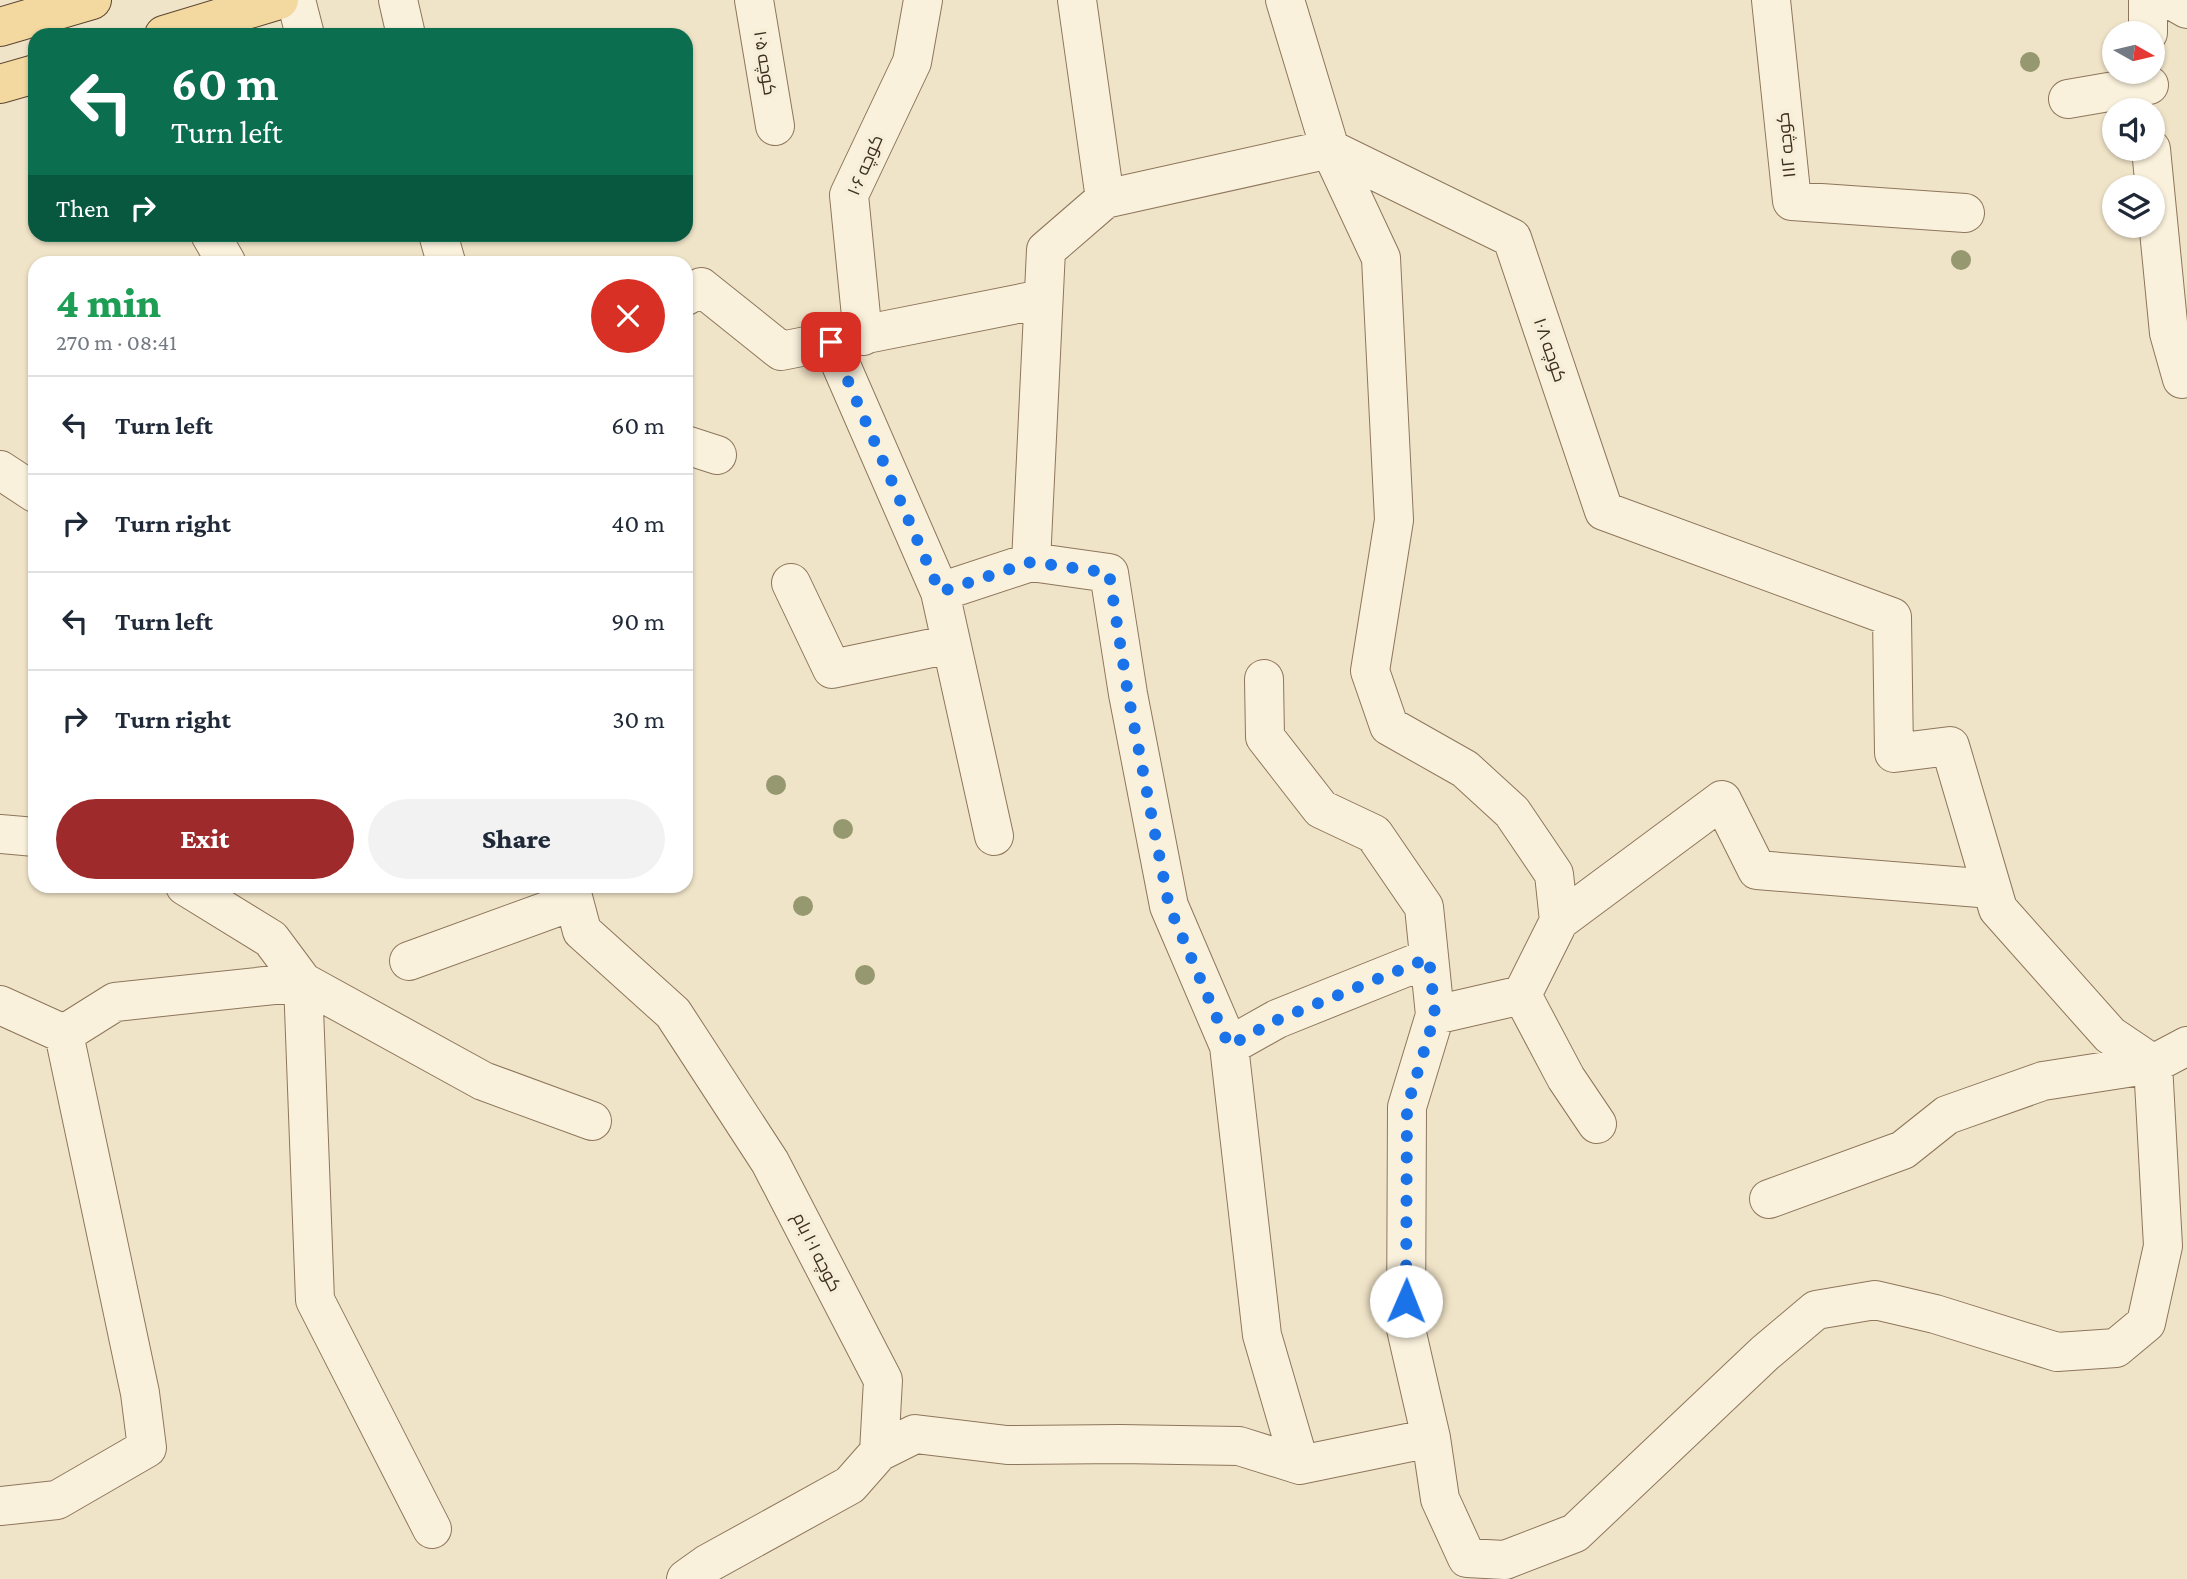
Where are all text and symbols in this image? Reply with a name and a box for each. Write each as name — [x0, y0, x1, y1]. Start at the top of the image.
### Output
north arrow — [2102, 21, 2165, 84]
map controls — [2102, 21, 2165, 238]
street label: کوچه ۱۰۵ — [748, 29, 780, 97]
icon: left — [56, 56, 147, 147]
text: 60 m — [171, 56, 278, 111]
button: sound — [2102, 98, 2165, 161]
street label: کوچه ۱۱۲ — [1773, 111, 1801, 179]
text: Turn left — [171, 114, 282, 150]
street label: کوچه ۱۰۶ — [843, 132, 889, 199]
button: layers — [2102, 175, 2165, 238]
icon: right — [124, 189, 162, 227]
text: Then — [56, 194, 110, 223]
text: 4 min — [56, 279, 161, 326]
button: close — [591, 279, 665, 353]
pin — [801, 312, 861, 372]
street label: کوچه ۱۰۸ — [1528, 315, 1570, 385]
icon: arrive — [812, 323, 850, 361]
text: 270 m · 08:41 — [56, 329, 177, 355]
icon: left — [56, 406, 94, 444]
text: Turn left — [115, 411, 213, 440]
text: 60 m — [611, 411, 665, 440]
icon: right — [56, 504, 94, 542]
text: Turn right — [115, 509, 231, 538]
text: 40 m — [611, 509, 665, 538]
icon: left — [56, 602, 94, 640]
text: Turn left — [115, 607, 213, 636]
text: 90 m — [611, 607, 665, 636]
icon: right — [56, 700, 94, 738]
text: Turn right — [115, 705, 231, 734]
text: 30 m — [612, 705, 665, 734]
button: Exit — [56, 799, 354, 879]
button: Share — [368, 799, 665, 879]
street label: کوچه ۱۰۱ بام — [787, 1209, 845, 1296]
position arrow — [1369, 1264, 1443, 1338]

